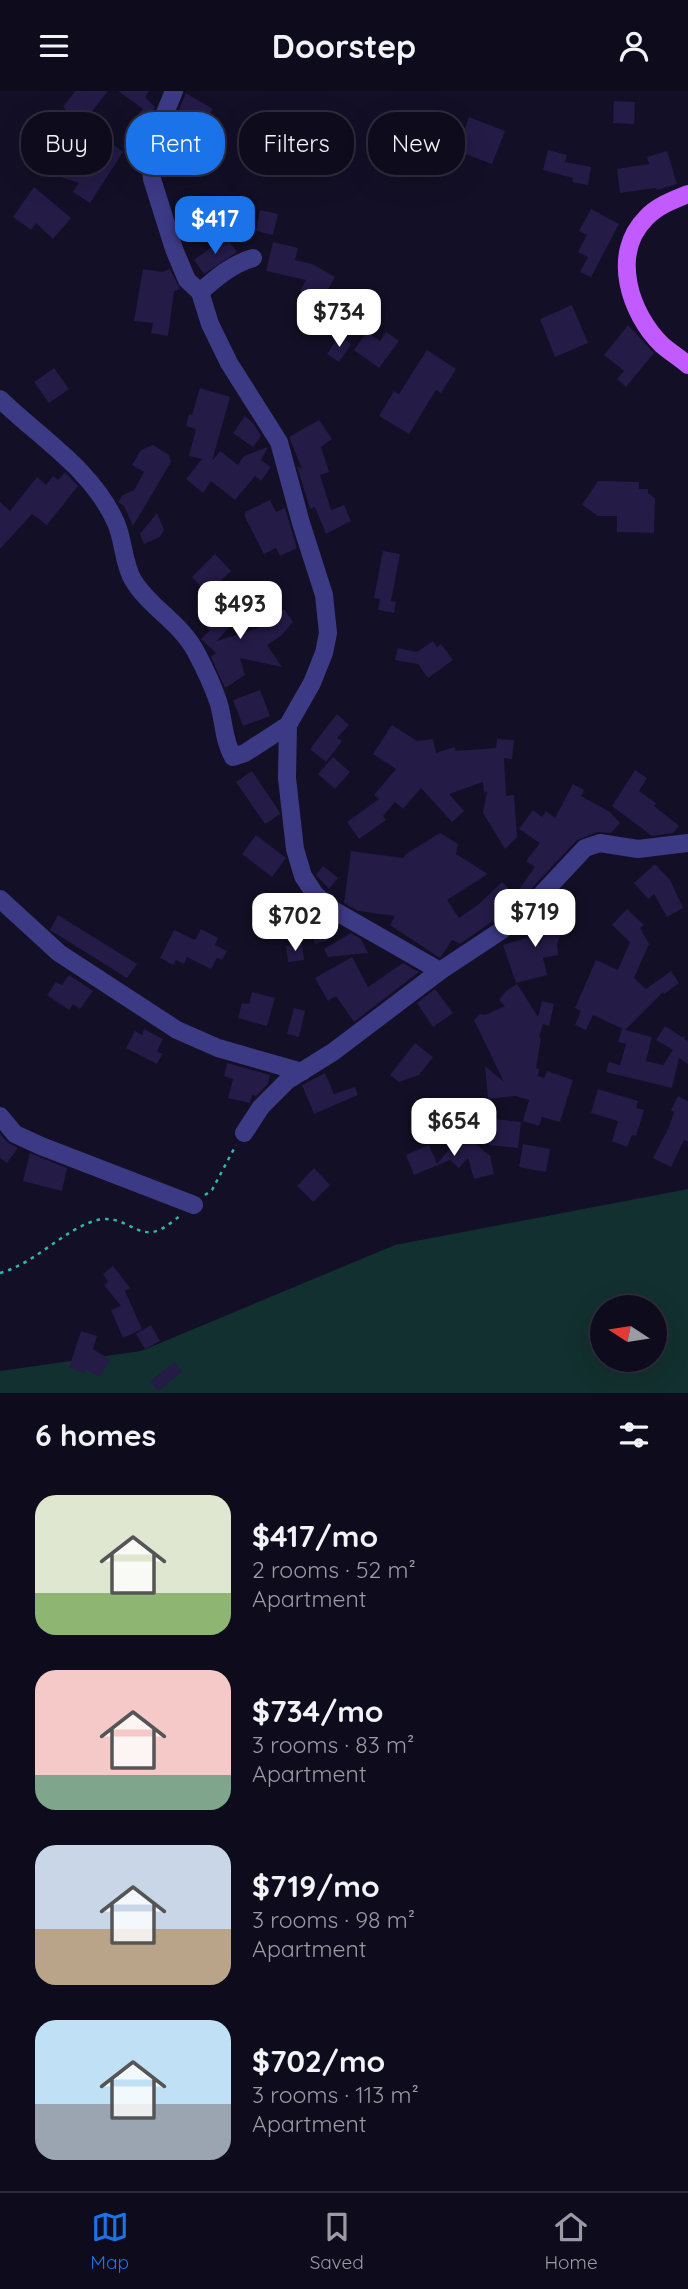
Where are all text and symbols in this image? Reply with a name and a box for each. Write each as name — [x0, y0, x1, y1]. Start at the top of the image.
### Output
text: Doorstep — [272, 26, 416, 66]
icon: menu — [35, 27, 73, 65]
icon: person — [615, 27, 653, 65]
chip: Buy — [21, 112, 112, 175]
chip: Rent — [126, 112, 225, 175]
chip: Filters — [239, 112, 354, 175]
chip: New — [368, 112, 465, 175]
pin: $417 — [174, 197, 256, 256]
text: $417 — [191, 204, 239, 233]
pin: $734 — [298, 289, 380, 349]
text: $734 — [313, 297, 365, 326]
pin: $493 — [199, 581, 281, 641]
text: $493 — [214, 589, 266, 618]
pin: $719 — [494, 889, 576, 949]
pin: $702 — [254, 893, 336, 953]
text: $719 — [510, 897, 560, 926]
text: $702 — [268, 901, 322, 930]
pin: $654 — [413, 1098, 495, 1158]
text: $654 — [427, 1106, 481, 1135]
north arrow — [590, 1295, 667, 1372]
map controls — [590, 1295, 667, 1372]
text: 6 homes — [35, 1416, 156, 1454]
icon: filters — [615, 1416, 653, 1454]
text: $417/mo — [252, 1517, 378, 1555]
icon: home — [91, 1523, 175, 1607]
text: 2 rooms · 52 m² — [252, 1555, 416, 1584]
text: Apartment — [252, 1584, 366, 1613]
text: $734/mo — [252, 1692, 384, 1730]
icon: home — [91, 1698, 175, 1782]
text: 3 rooms · 83 m² — [252, 1730, 414, 1759]
text: Apartment — [252, 1759, 366, 1788]
text: $719/mo — [252, 1867, 380, 1905]
icon: home — [91, 1873, 175, 1957]
text: 3 rooms · 98 m² — [252, 1905, 415, 1934]
text: Apartment — [252, 1934, 366, 1963]
text: $702/mo — [252, 2042, 385, 2080]
icon: home — [91, 2048, 175, 2132]
text: 3 rooms · 113 m² — [252, 2080, 419, 2109]
text: Apartment — [252, 2109, 366, 2138]
tab: Map — [90, 2208, 129, 2274]
tab: Saved — [310, 2208, 364, 2274]
tab: Home — [544, 2208, 598, 2274]

